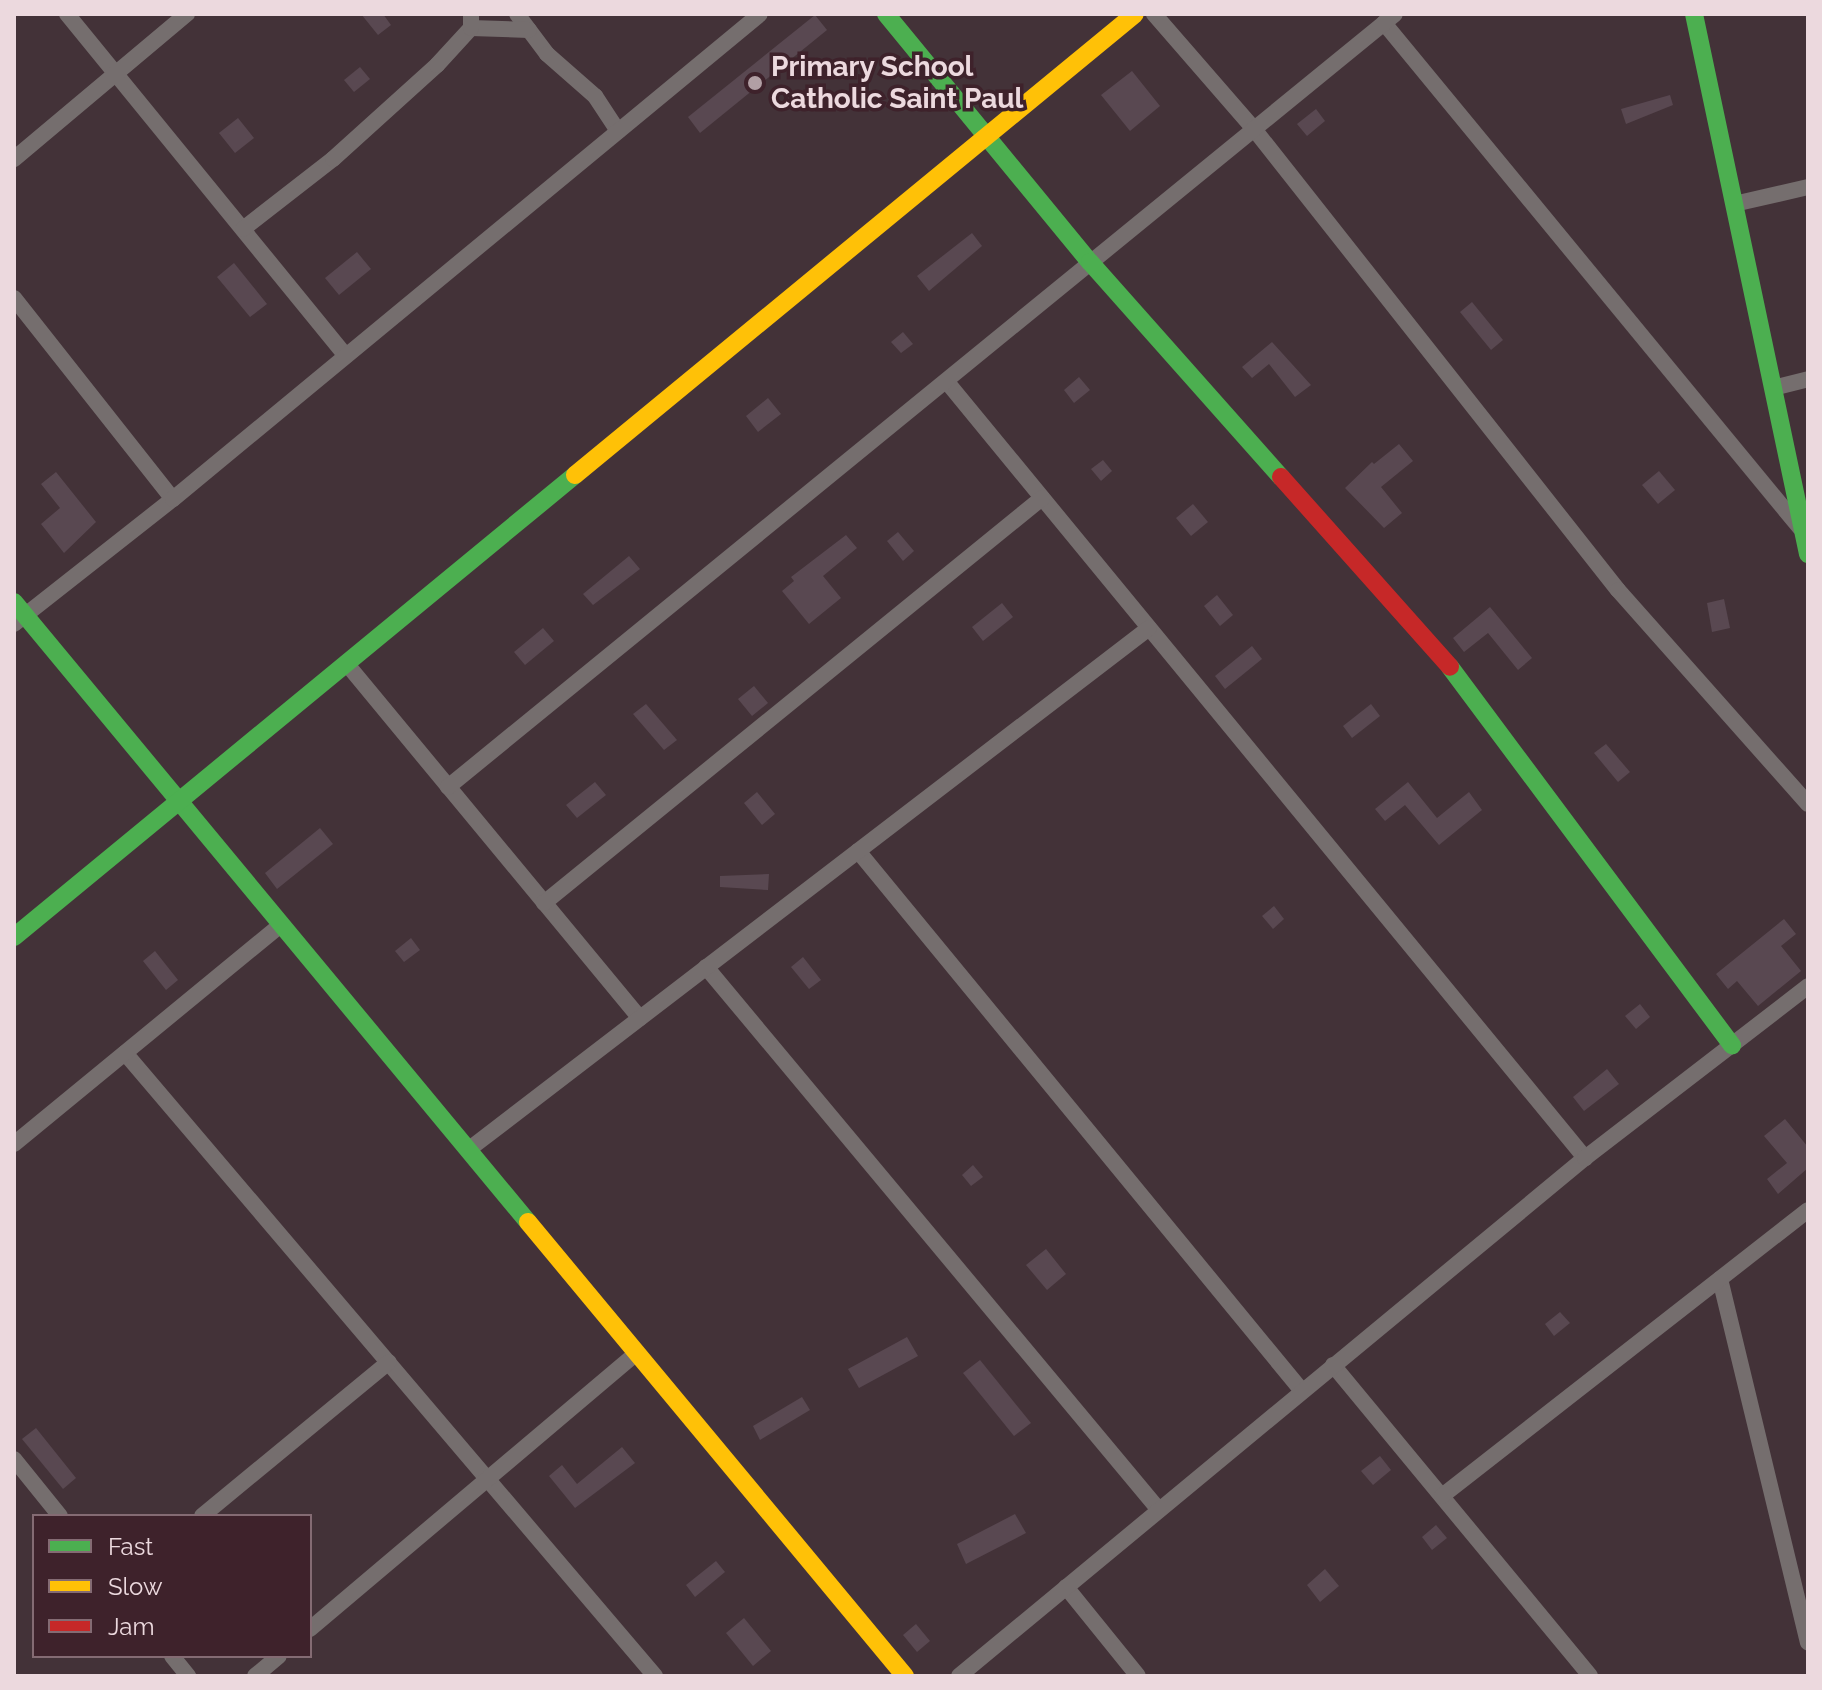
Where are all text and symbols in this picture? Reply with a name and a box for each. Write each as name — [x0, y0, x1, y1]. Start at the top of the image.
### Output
place label: Primary School Catholic Saint Paul — [771, 50, 1023, 116]
marker: Primary School Catholic Saint Paul — [746, 74, 764, 92]
legend — [32, 1514, 312, 1658]
text: Fast — [108, 1532, 153, 1561]
text: Slow — [108, 1572, 162, 1601]
text: Jam — [108, 1612, 154, 1641]

